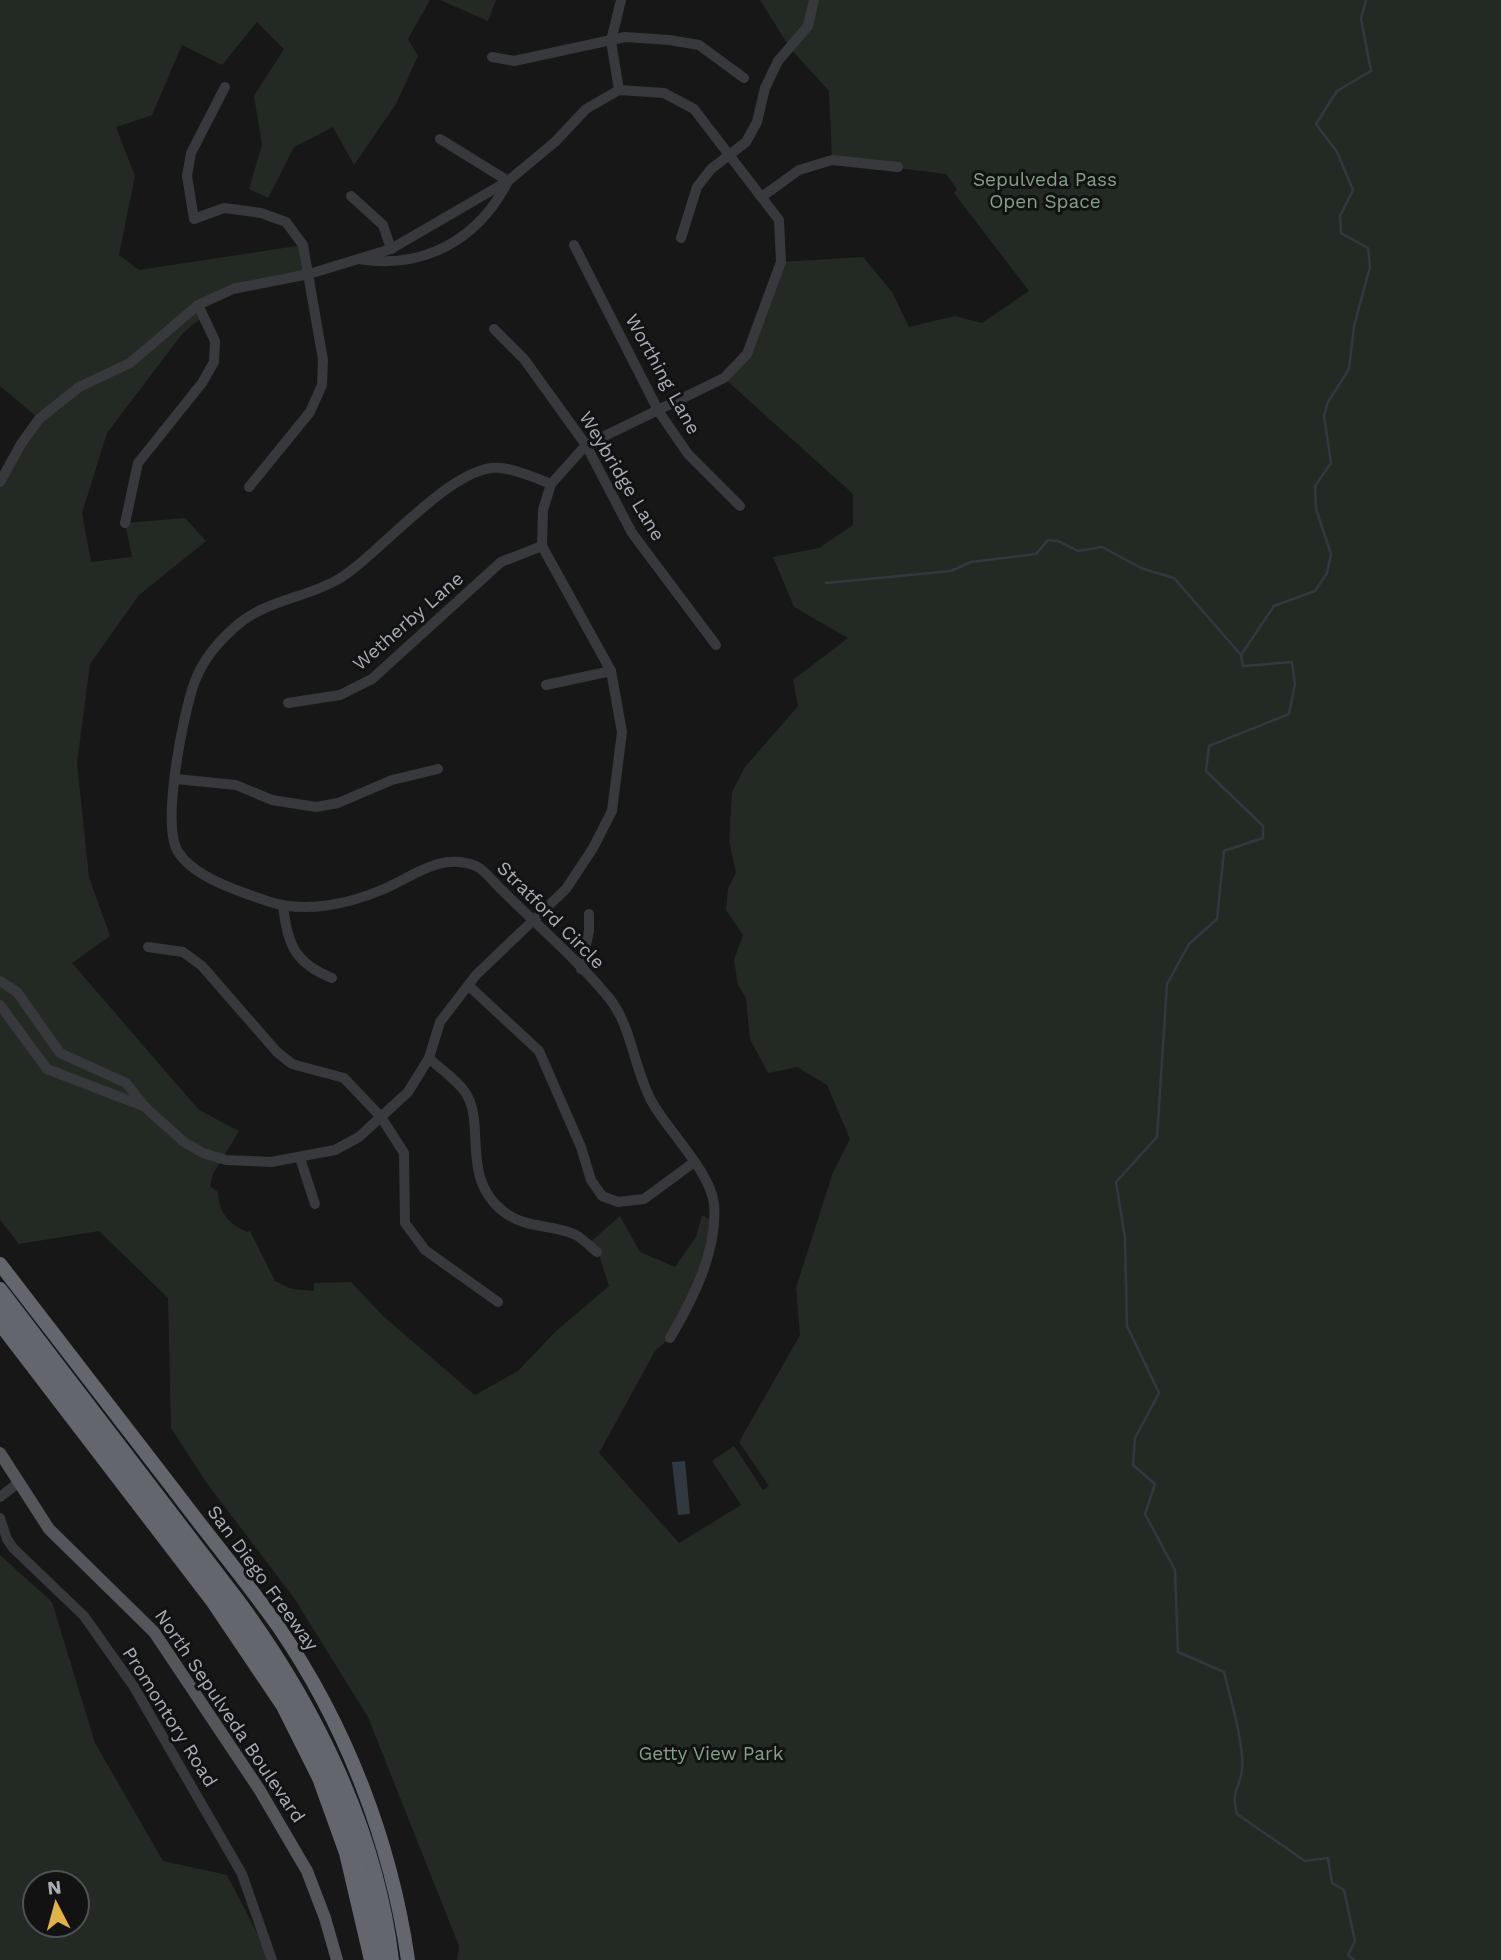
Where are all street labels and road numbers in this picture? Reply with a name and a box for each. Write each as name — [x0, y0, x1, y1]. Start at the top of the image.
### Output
street label: Worthing Lane — [620, 310, 706, 438]
street label: Weybridge Lane — [574, 407, 670, 545]
street label: Wetherby Lane — [348, 567, 468, 675]
street label: Stratford Circle — [492, 856, 610, 974]
street label: San Diego Freeway — [202, 1501, 324, 1655]
street label: North Sepulveda Boulevard — [150, 1605, 310, 1827]
street label: Promontory Road — [118, 1643, 222, 1791]

